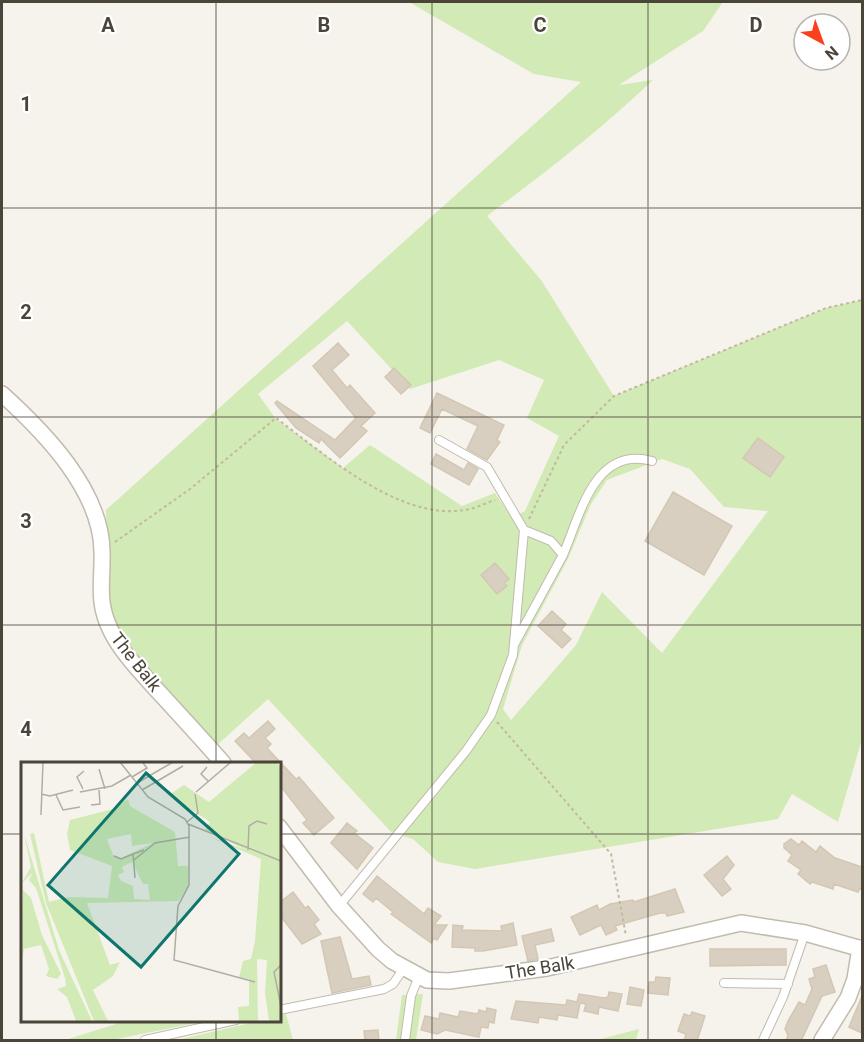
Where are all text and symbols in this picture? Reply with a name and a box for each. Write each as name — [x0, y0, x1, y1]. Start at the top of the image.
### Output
north arrow — [792, 12, 852, 72]
text: A — [101, 13, 115, 37]
text: B — [318, 13, 330, 37]
text: C — [533, 13, 547, 37]
text: D — [750, 13, 763, 37]
text: N — [821, 42, 842, 64]
text: 1 — [20, 92, 32, 116]
text: 2 — [20, 300, 32, 324]
text: 3 — [20, 509, 32, 533]
street label: The Balk — [107, 628, 167, 696]
text: 4 — [20, 717, 32, 741]
inset map — [21, 762, 280, 1021]
street label: The Balk — [504, 952, 577, 983]

